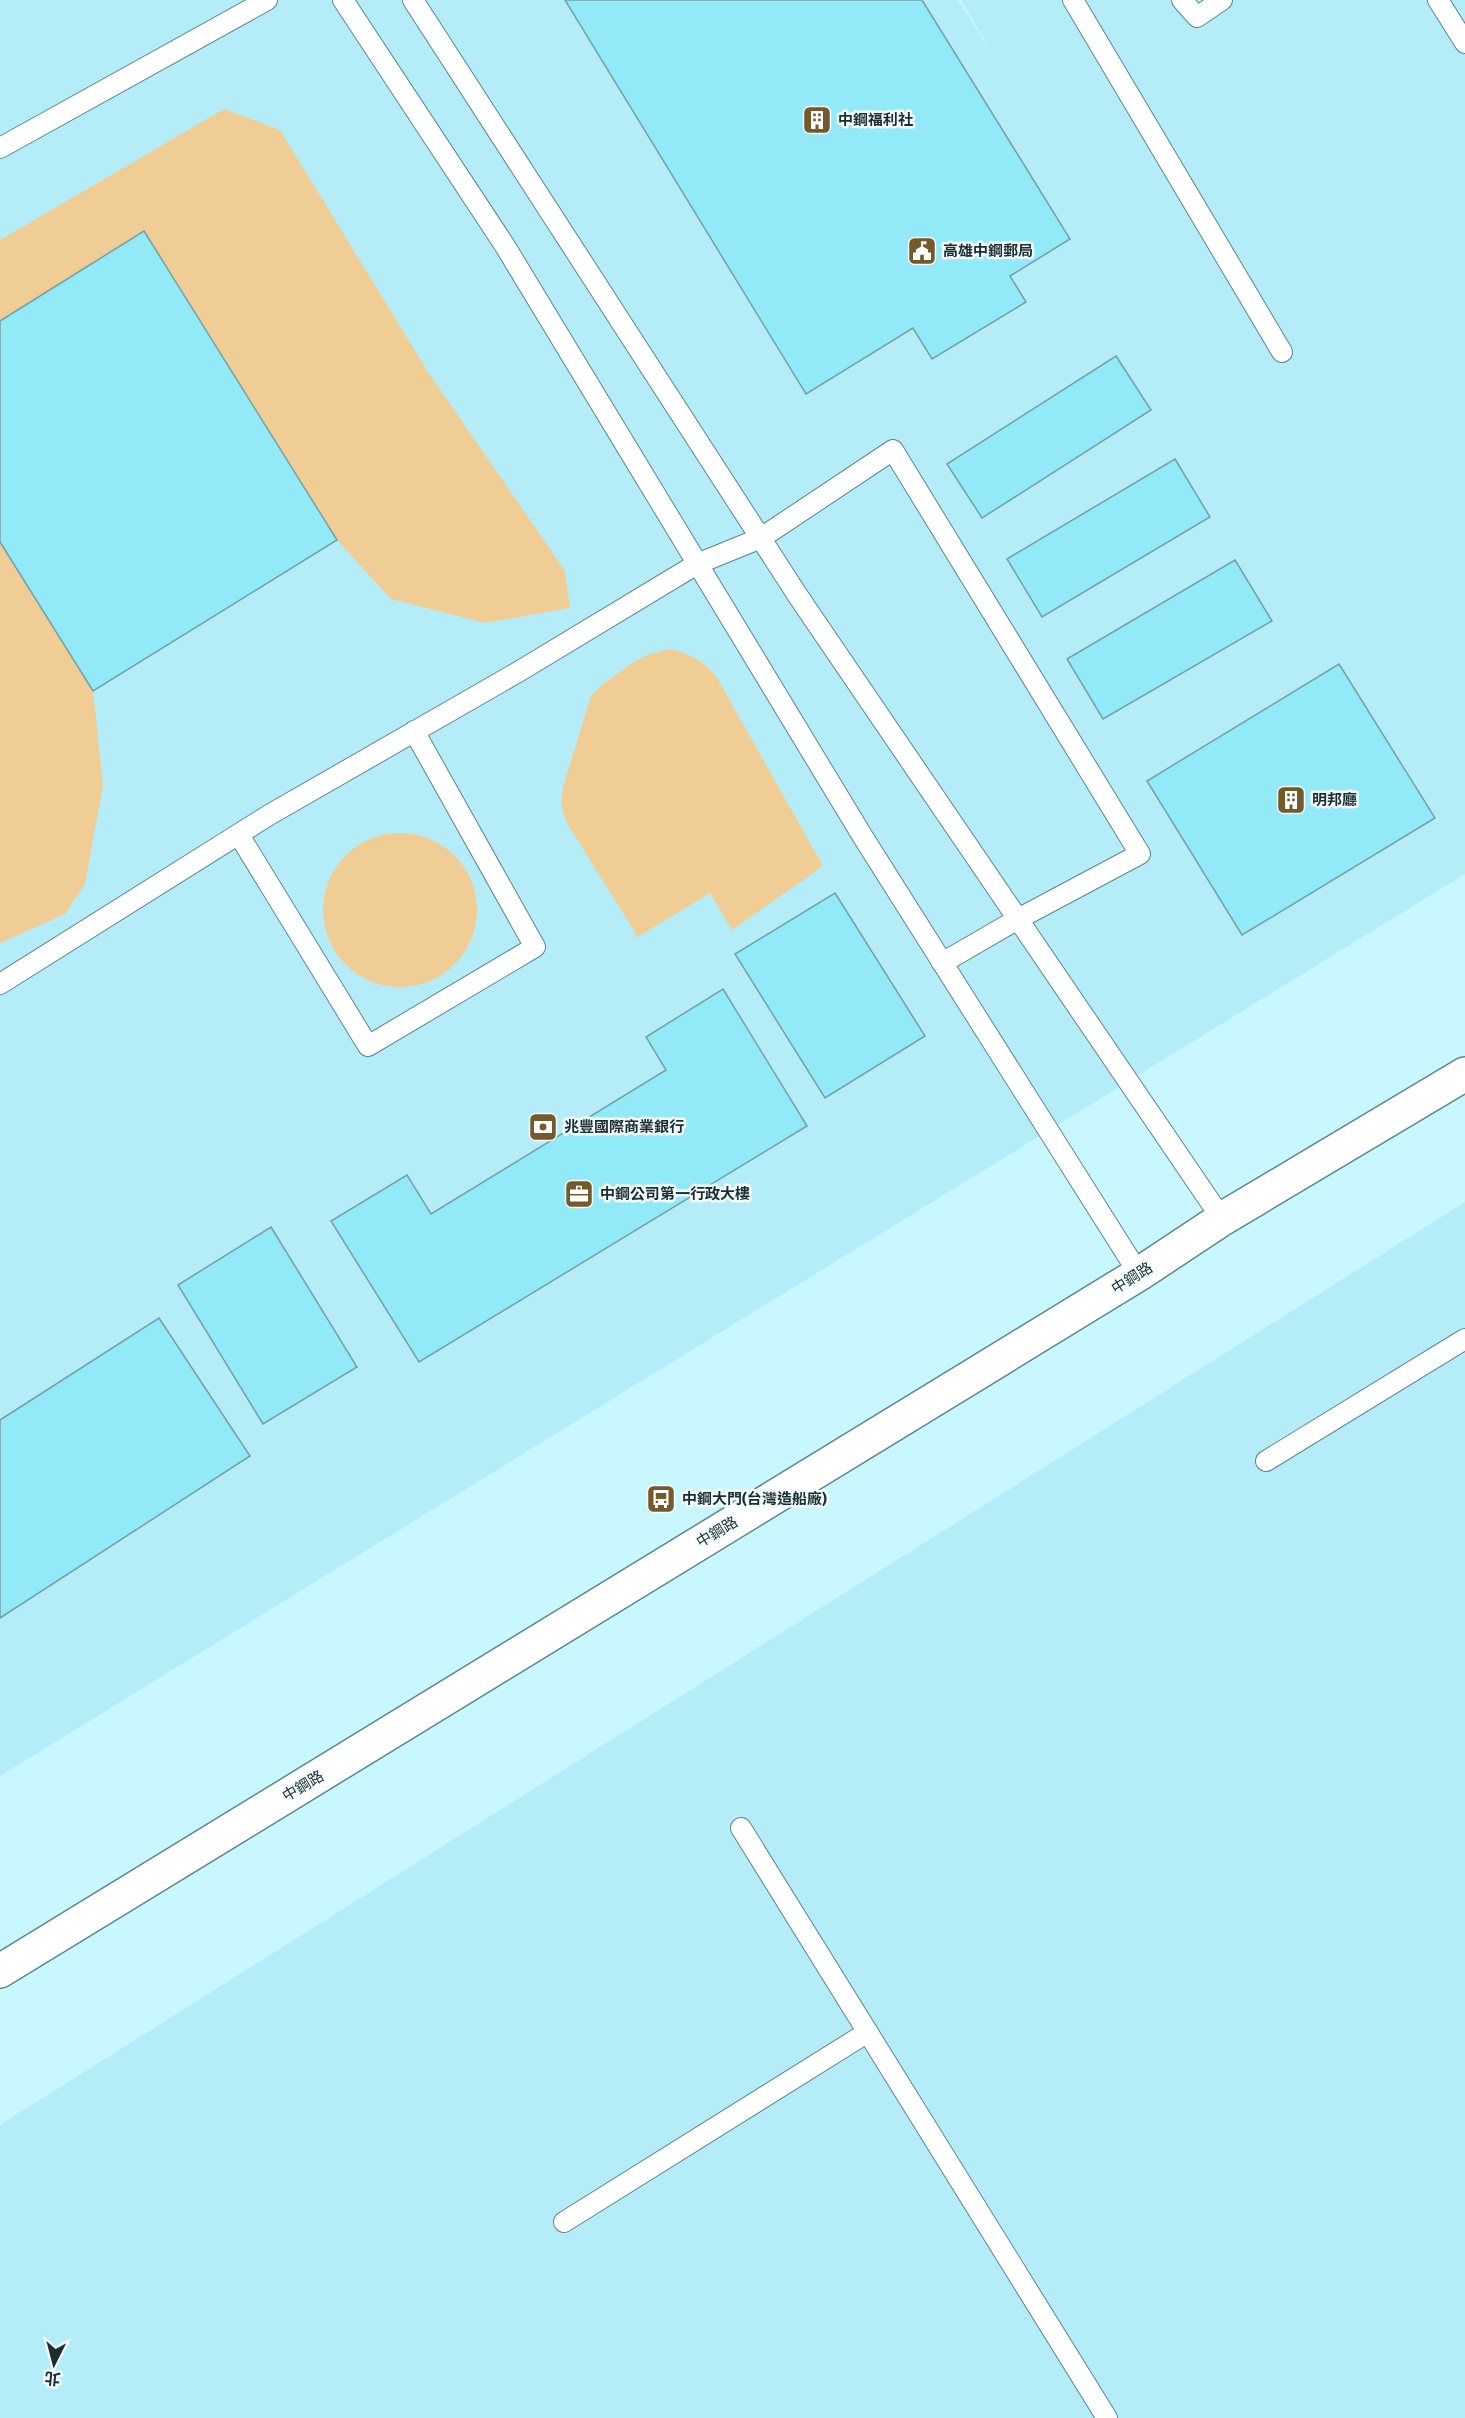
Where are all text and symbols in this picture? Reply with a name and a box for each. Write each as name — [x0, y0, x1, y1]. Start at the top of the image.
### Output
building icon: 中鋼福利社 — [801, 104, 833, 136]
place label: 中鋼福利社 — [838, 111, 913, 129]
public building icon: 高雄中鋼郵局 — [906, 235, 938, 267]
place label: 高雄中鋼郵局 — [943, 242, 1033, 260]
building icon: 明邦廳 — [1275, 784, 1307, 816]
place label: 明邦廳 — [1312, 791, 1357, 809]
bank icon: 兆豐國際商業銀行 — [527, 1111, 559, 1143]
place label: 兆豐國際商業銀行 — [564, 1118, 684, 1136]
office icon: 中鋼公司第一行政大樓 — [563, 1178, 595, 1210]
place label: 中鋼公司第一行政大樓 — [600, 1185, 750, 1203]
street label: 中鋼路 — [1108, 1258, 1156, 1298]
bus stop icon: 中鋼大門(台灣造船廠) — [645, 1483, 677, 1515]
place label: 中鋼大門(台灣造船廠) — [682, 1490, 827, 1508]
street label: 中鋼路 — [693, 1513, 741, 1551]
street label: 中鋼路 — [279, 1767, 327, 1805]
north arrow — [24, 2334, 84, 2394]
text: 北 — [44, 2368, 61, 2389]

